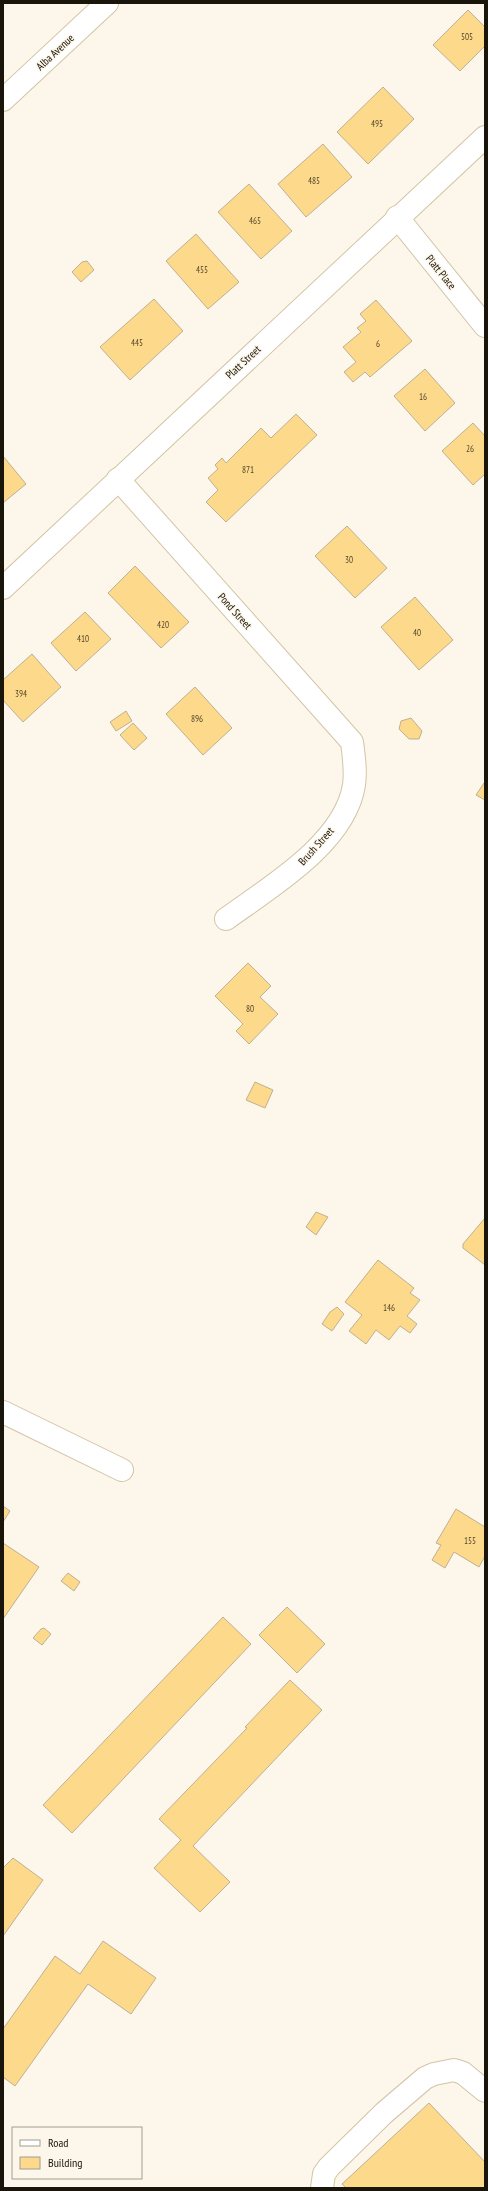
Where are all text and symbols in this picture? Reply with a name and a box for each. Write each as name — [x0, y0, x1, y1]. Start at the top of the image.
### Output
street label: Alba Avenue — [33, 31, 77, 73]
house number: 505 — [461, 31, 473, 42]
house number: 495 — [371, 118, 383, 129]
house number: 485 — [308, 175, 320, 186]
house number: 465 — [249, 215, 261, 226]
street label: Platt Place — [423, 252, 459, 292]
house number: 455 — [196, 264, 208, 275]
house number: 445 — [131, 337, 143, 348]
house number: 6 — [376, 338, 380, 349]
street label: Platt Street — [222, 342, 264, 382]
house number: 16 — [419, 391, 427, 402]
house number: 26 — [466, 443, 474, 454]
house number: 871 — [242, 464, 254, 475]
house number: 30 — [345, 554, 353, 565]
street label: Pond Street — [215, 590, 255, 632]
house number: 420 — [157, 619, 169, 630]
house number: 40 — [413, 627, 421, 638]
house number: 410 — [77, 633, 89, 644]
house number: 394 — [15, 688, 27, 699]
house number: 896 — [191, 713, 203, 724]
street label: Brush Street — [295, 824, 337, 868]
house number: 80 — [246, 1003, 254, 1014]
house number: 146 — [383, 1302, 395, 1313]
house number: 155 — [464, 1535, 476, 1546]
legend — [12, 2127, 142, 2179]
text: Road — [48, 2135, 68, 2150]
text: Building — [48, 2155, 83, 2170]

